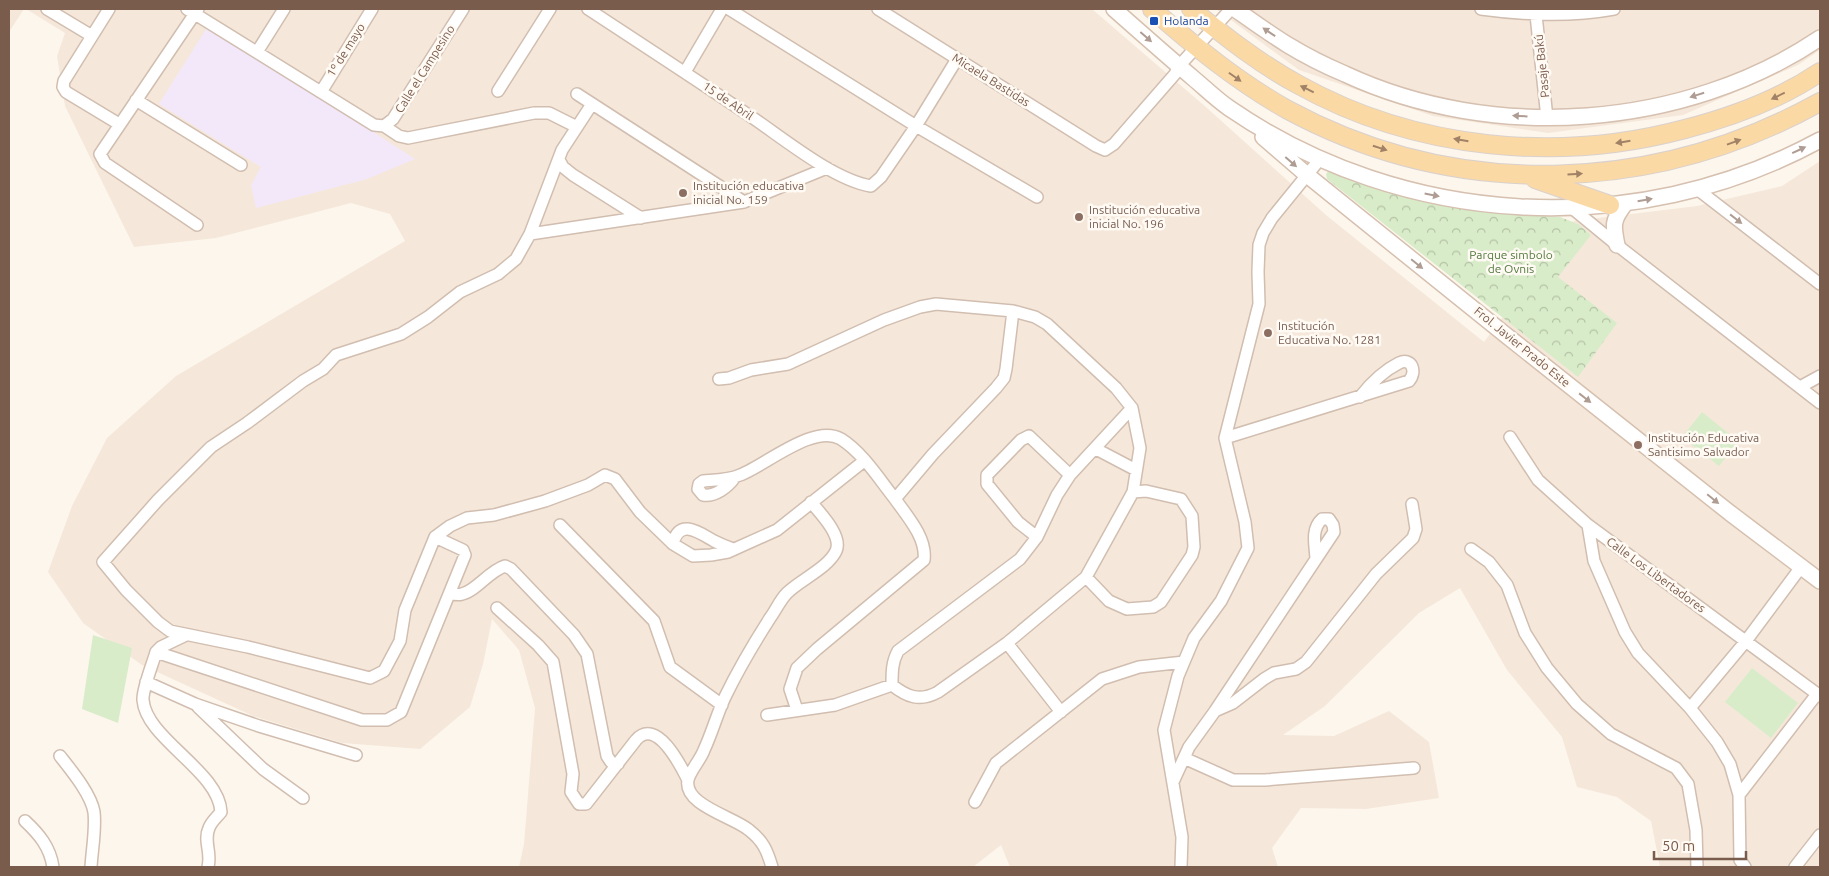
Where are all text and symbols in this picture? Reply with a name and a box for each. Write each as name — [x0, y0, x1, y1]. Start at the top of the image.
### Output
place label: Holanda — [1164, 14, 1209, 27]
marker: Holanda — [1148, 15, 1160, 27]
street label: 1º de mayo — [324, 21, 367, 79]
street label: Calle el Campesino — [392, 22, 457, 115]
one-way arrow — [1262, 27, 1276, 37]
one-way arrow — [1140, 32, 1153, 43]
street label: Pasaje Bakú — [1532, 34, 1551, 98]
street label: Micaela Bastidas — [950, 51, 1032, 109]
one-way arrow — [1228, 72, 1242, 82]
street label: 15 de Abril — [701, 79, 756, 122]
one-way arrow — [1300, 85, 1315, 93]
one-way arrow — [1690, 92, 1705, 100]
one-way arrow — [1771, 92, 1785, 100]
one-way arrow — [1511, 112, 1527, 120]
one-way arrow — [1453, 136, 1469, 144]
one-way arrow — [1726, 138, 1741, 145]
one-way arrow — [1615, 139, 1631, 147]
one-way arrow — [1373, 144, 1388, 152]
one-way arrow — [1792, 146, 1806, 154]
one-way arrow — [1285, 156, 1298, 167]
one-way arrow — [1567, 169, 1583, 177]
place label: Institución educativa inicial No. 159 — [693, 179, 804, 206]
marker: Institución educativa inicial No. 159 — [677, 187, 689, 199]
one-way arrow — [1424, 192, 1440, 200]
one-way arrow — [1638, 196, 1654, 204]
place label: Institución educativa inicial No. 196 — [1089, 203, 1200, 230]
marker: Institución educativa inicial No. 196 — [1073, 211, 1085, 223]
one-way arrow — [1729, 214, 1743, 224]
park label: Parque simbolo de Ovnis — [1469, 248, 1553, 275]
one-way arrow — [1411, 258, 1424, 269]
street label: Frol. Javier Prado Este — [1472, 304, 1573, 389]
place label: Institución Educativa No. 1281 — [1278, 319, 1381, 346]
marker: Institución Educativa No. 1281 — [1262, 327, 1274, 339]
one-way arrow — [1579, 393, 1592, 404]
place label: Institución Educativa Santisimo Salvador — [1648, 431, 1759, 458]
marker: Institución Educativa Santisimo Salvador — [1632, 439, 1644, 451]
one-way arrow — [1706, 494, 1719, 505]
street label: Calle Los Libertadores — [1604, 534, 1708, 615]
scale bar — [1654, 828, 1746, 860]
text: 50 m — [1662, 837, 1695, 854]

